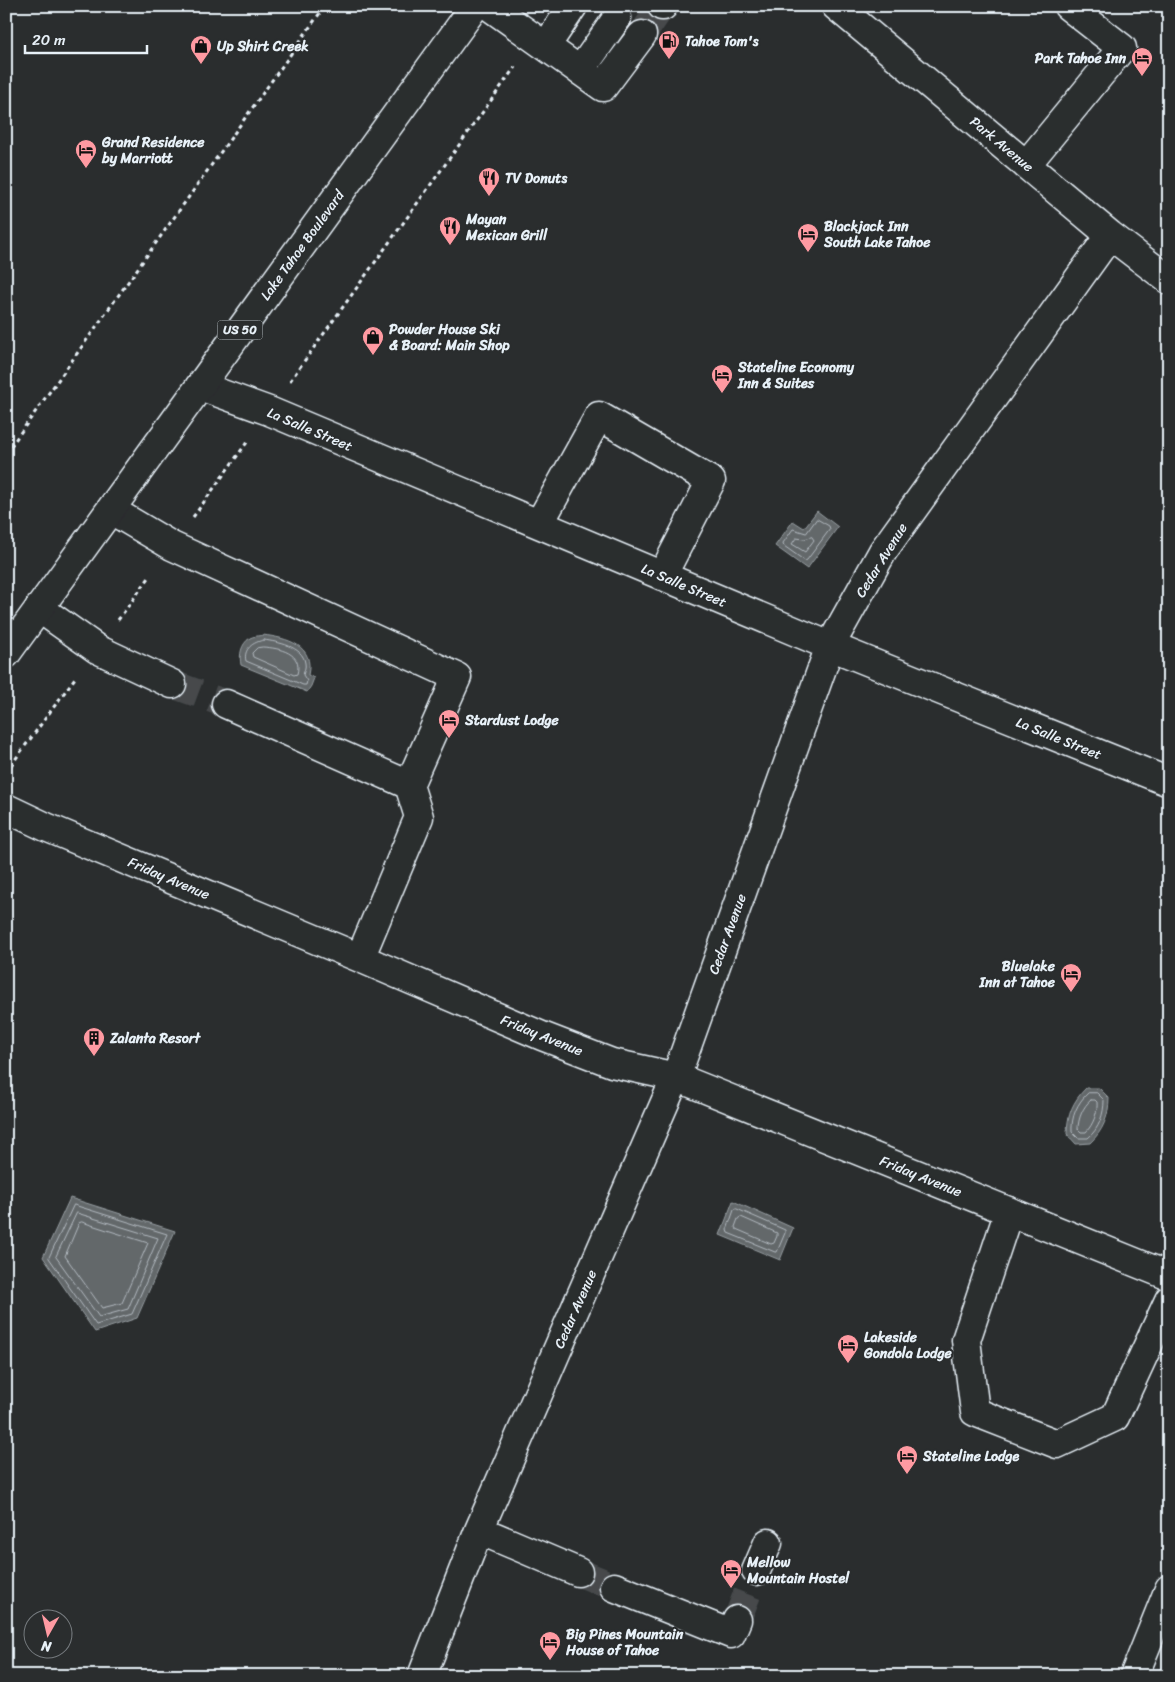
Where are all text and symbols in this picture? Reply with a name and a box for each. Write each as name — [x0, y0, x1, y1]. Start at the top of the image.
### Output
scale bar — [25, 22, 148, 54]
text: 20 m — [32, 27, 66, 53]
fuel station icon: Tahoe Tom's — [657, 29, 681, 60]
place label: Tahoe Tom's — [685, 29, 759, 54]
shop icon: Up Shirt Creek — [189, 34, 213, 65]
place label: Up Shirt Creek — [217, 34, 309, 59]
place label: Park Tahoe Inn — [1035, 46, 1126, 71]
hotel icon: Park Tahoe Inn — [1130, 46, 1154, 77]
street label: Park Avenue — [964, 110, 1039, 179]
place label: Grand Residence by Marriott — [101, 130, 205, 171]
hotel icon: Grand Residence by Marriott — [74, 138, 98, 169]
restaurant icon: TV Donuts — [477, 166, 501, 197]
place label: TV Donuts — [505, 166, 567, 191]
street label: Lake Tahoe Boulevard — [254, 183, 352, 306]
place label: Mayan Mexican Grill — [465, 207, 548, 248]
place label: Blackjack Inn South Lake Tahoe — [823, 214, 931, 255]
restaurant icon: Mayan Mexican Grill — [438, 215, 462, 246]
hotel icon: Blackjack Inn South Lake Tahoe — [796, 222, 820, 253]
place label: Powder House Ski & Board: Main Shop — [389, 317, 510, 358]
road number: US 50 — [218, 320, 262, 340]
shop icon: Powder House Ski & Board: Main Shop — [361, 325, 385, 356]
place label: Stateline Economy Inn & Suites — [737, 355, 855, 396]
hotel icon: Stateline Economy Inn & Suites — [710, 363, 734, 394]
street label: La Salle Street — [263, 400, 356, 459]
street label: Cedar Avenue — [848, 518, 914, 603]
street label: La Salle Street — [637, 556, 730, 615]
hotel icon: Stardust Lodge — [437, 708, 461, 739]
place label: Stardust Lodge — [464, 708, 560, 733]
street label: La Salle Street — [1012, 710, 1106, 767]
street label: Friday Avenue — [124, 850, 214, 907]
street label: Cedar Avenue — [701, 890, 754, 978]
place label: Bluelake Inn at Tahoe — [978, 954, 1056, 995]
hotel icon: Bluelake Inn at Tahoe — [1059, 962, 1083, 993]
street label: Friday Avenue — [497, 1008, 587, 1063]
building icon: Zalanta Resort — [82, 1026, 106, 1057]
place label: Zalanta Resort — [109, 1026, 202, 1051]
street label: Friday Avenue — [876, 1149, 966, 1204]
street label: Cedar Avenue — [547, 1266, 604, 1353]
place label: Lakeside Gondola Lodge — [863, 1325, 953, 1366]
hotel icon: Lakeside Gondola Lodge — [836, 1333, 860, 1364]
hotel icon: Stateline Lodge — [895, 1444, 919, 1475]
place label: Stateline Lodge — [922, 1444, 1020, 1469]
place label: Mellow Mountain Hostel — [746, 1550, 850, 1591]
hotel icon: Mellow Mountain Hostel — [719, 1558, 743, 1589]
north arrow — [22, 1610, 72, 1660]
place label: Big Pines Mountain House of Tahoe — [565, 1622, 684, 1663]
hotel icon: Big Pines Mountain House of Tahoe — [538, 1630, 562, 1661]
text: N — [39, 1633, 54, 1660]

